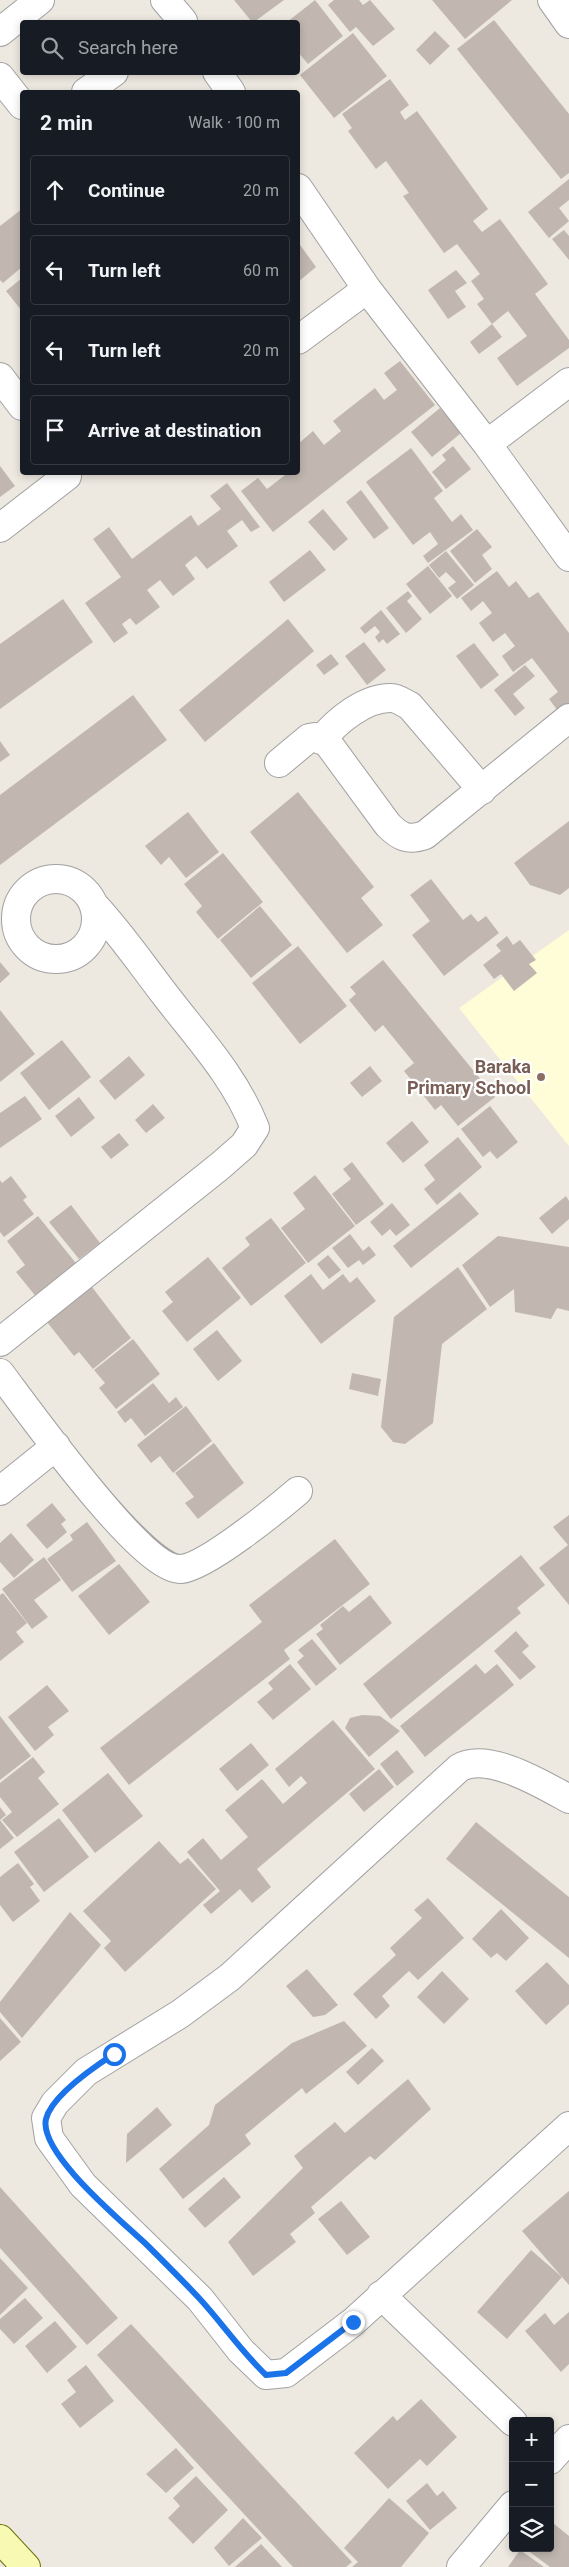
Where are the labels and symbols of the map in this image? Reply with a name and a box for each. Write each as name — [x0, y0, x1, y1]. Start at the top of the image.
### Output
place label: Baraka Primary School — [407, 1056, 531, 1098]
marker: Baraka Primary School — [535, 1071, 547, 1083]
route start — [103, 2043, 126, 2066]
route end — [342, 2311, 365, 2334]

